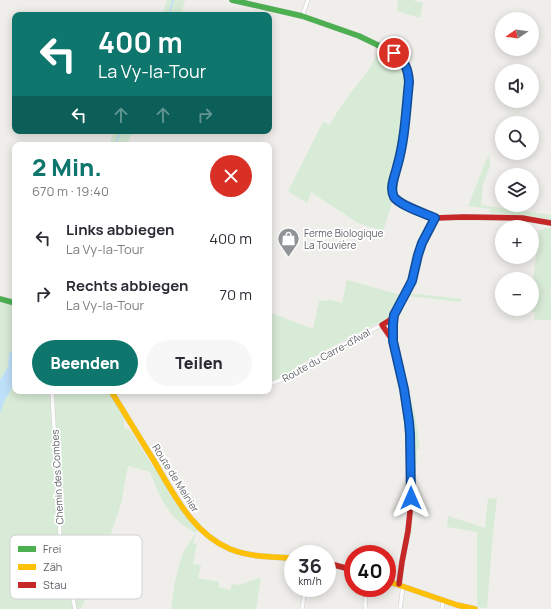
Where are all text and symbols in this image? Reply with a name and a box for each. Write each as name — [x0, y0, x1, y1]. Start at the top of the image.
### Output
north arrow — [495, 12, 539, 56]
map controls — [495, 12, 539, 316]
text: 400 m — [98, 23, 183, 61]
icon: left — [32, 28, 84, 80]
pin — [377, 36, 411, 70]
icon: arrive — [383, 42, 405, 64]
text: La Vy-la-Tour — [98, 59, 206, 83]
button: sound — [495, 64, 539, 108]
icon: left — [68, 104, 90, 126]
icon: ahead — [110, 104, 132, 126]
icon: ahead — [152, 104, 174, 126]
icon: right — [194, 104, 216, 126]
button: search — [495, 116, 539, 160]
text: 2 Min. — [32, 150, 102, 183]
button: close — [210, 155, 252, 197]
button: layers — [495, 168, 539, 212]
text: 670 m · 19:40 — [32, 182, 109, 200]
text: Links abbiegen — [66, 219, 174, 240]
button: + — [495, 220, 539, 264]
shop icon: Ferme Biologique La Touvière — [275, 226, 301, 259]
place label: Ferme Biologique La Touvière — [304, 226, 383, 252]
icon: left — [32, 227, 54, 249]
text: 400 m — [209, 228, 252, 249]
text: La Vy-la-Tour — [66, 240, 144, 258]
button: − — [495, 272, 539, 316]
text: Rechts abbiegen — [66, 275, 188, 296]
icon: right — [32, 283, 54, 305]
text: 70 m — [220, 284, 252, 305]
text: La Vy-la-Tour — [66, 296, 144, 314]
street label: Route du Carre-d'Aval — [279, 325, 373, 385]
button: Beenden — [32, 340, 138, 386]
button: Teilen — [146, 340, 252, 386]
street label: Chemin des Combes — [48, 429, 66, 525]
street label: Route de Meinier — [149, 441, 203, 515]
position arrow — [390, 477, 432, 519]
legend — [10, 535, 142, 599]
text: Frei — [43, 541, 61, 556]
speed limit sign: 40 — [344, 545, 396, 597]
text: 36 — [298, 552, 322, 579]
text: Zäh — [43, 559, 62, 574]
text: km/h — [298, 574, 322, 588]
text: Stau — [43, 577, 67, 592]

